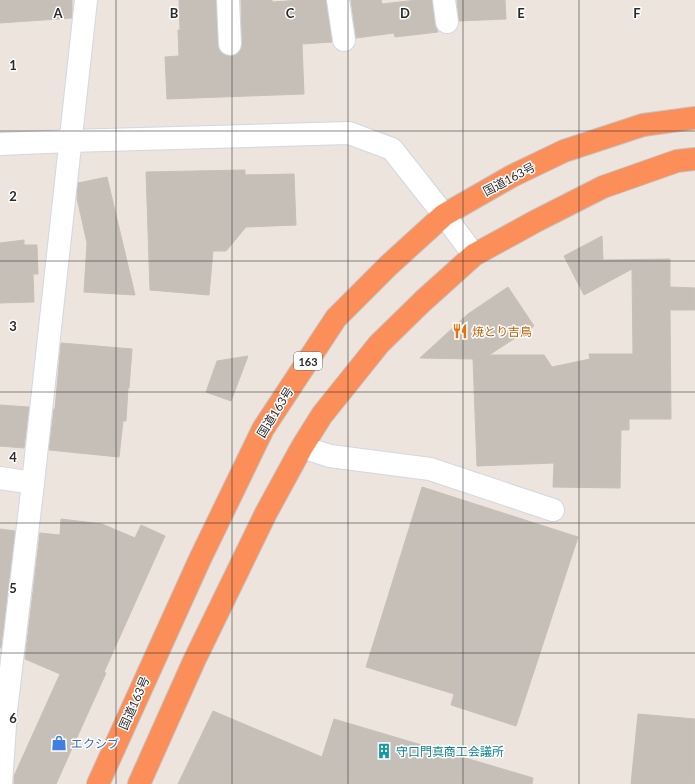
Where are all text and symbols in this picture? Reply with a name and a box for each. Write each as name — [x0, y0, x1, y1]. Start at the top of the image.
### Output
text: A — [52, 5, 63, 21]
text: B — [170, 5, 179, 21]
text: C — [286, 5, 295, 21]
text: D — [400, 5, 410, 21]
text: E — [517, 5, 525, 21]
text: F — [633, 5, 641, 21]
text: 1 — [9, 57, 17, 73]
street label: 国道163号 — [480, 159, 538, 199]
text: 2 — [9, 188, 17, 204]
text: 3 — [9, 318, 17, 334]
restaurant icon: 焼とり吉鳥 — [451, 322, 469, 340]
place label: 焼とり吉鳥 — [472, 324, 532, 339]
road number: 163 — [294, 352, 322, 370]
street label: 国道163号 — [254, 384, 296, 440]
text: 4 — [9, 449, 17, 465]
text: 5 — [9, 580, 17, 596]
street label: 国道163号 — [116, 674, 152, 732]
text: 6 — [9, 710, 17, 726]
shop icon: エクシブ — [50, 734, 68, 752]
place label: エクシブ — [71, 736, 119, 751]
building icon: 守口門真商工会議所 — [375, 742, 393, 760]
place label: 守口門真商工会議所 — [396, 744, 504, 759]

